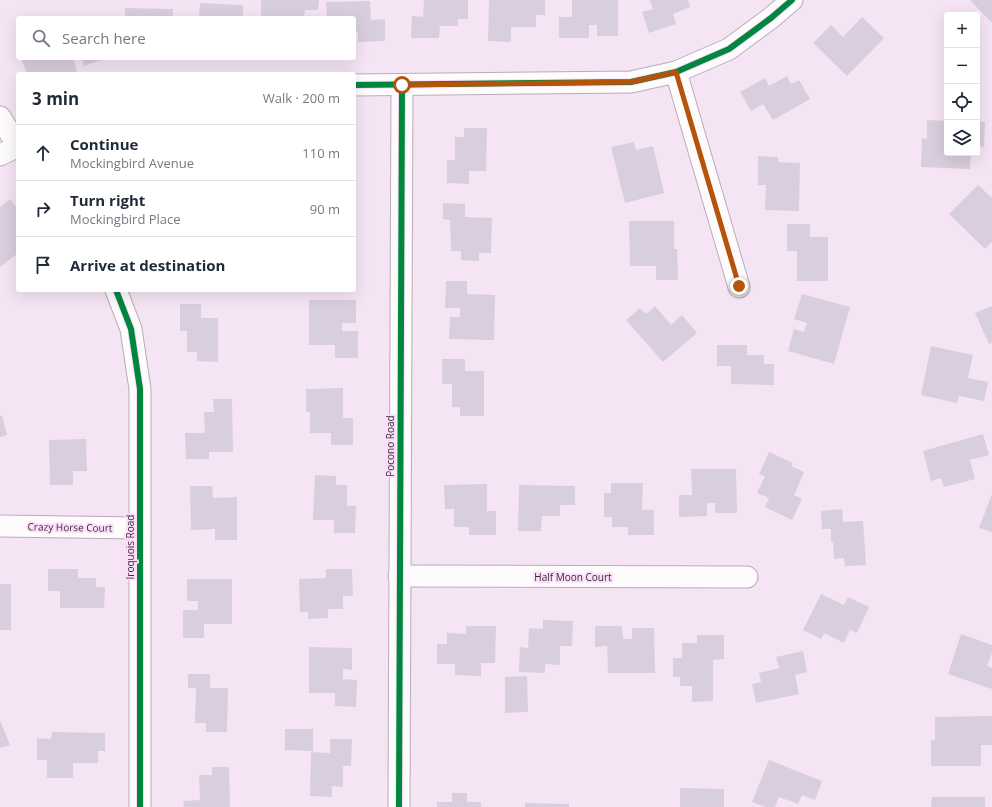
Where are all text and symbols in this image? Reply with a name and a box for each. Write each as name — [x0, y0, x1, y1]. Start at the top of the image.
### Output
map controls — [944, 12, 980, 156]
button: + — [944, 12, 980, 48]
search box — [16, 16, 356, 60]
icon: search — [30, 27, 52, 49]
text: Search here — [62, 28, 146, 48]
button: − — [944, 48, 980, 84]
route start — [393, 76, 411, 94]
button: locate — [944, 84, 980, 120]
text: 3 min — [32, 87, 79, 110]
text: Walk · 200 m — [263, 89, 340, 107]
button: layers — [944, 120, 980, 156]
text: Continue — [70, 134, 138, 154]
icon: ahead — [32, 142, 54, 164]
text: 110 m — [302, 144, 340, 162]
text: Mockingbird Avenue — [70, 154, 194, 172]
text: Turn right — [70, 190, 145, 210]
icon: right — [32, 198, 54, 220]
text: 90 m — [310, 200, 340, 218]
text: Mockingbird Place — [70, 210, 181, 228]
icon: arrive — [32, 254, 54, 276]
text: Arrive at destination — [70, 255, 225, 275]
route end — [730, 277, 748, 295]
street label: Pocono Road — [383, 415, 397, 477]
street label: Iroquois Road — [123, 515, 137, 579]
street label: Crazy Horse Court — [27, 519, 113, 535]
street label: Half Moon Court — [534, 570, 612, 584]

